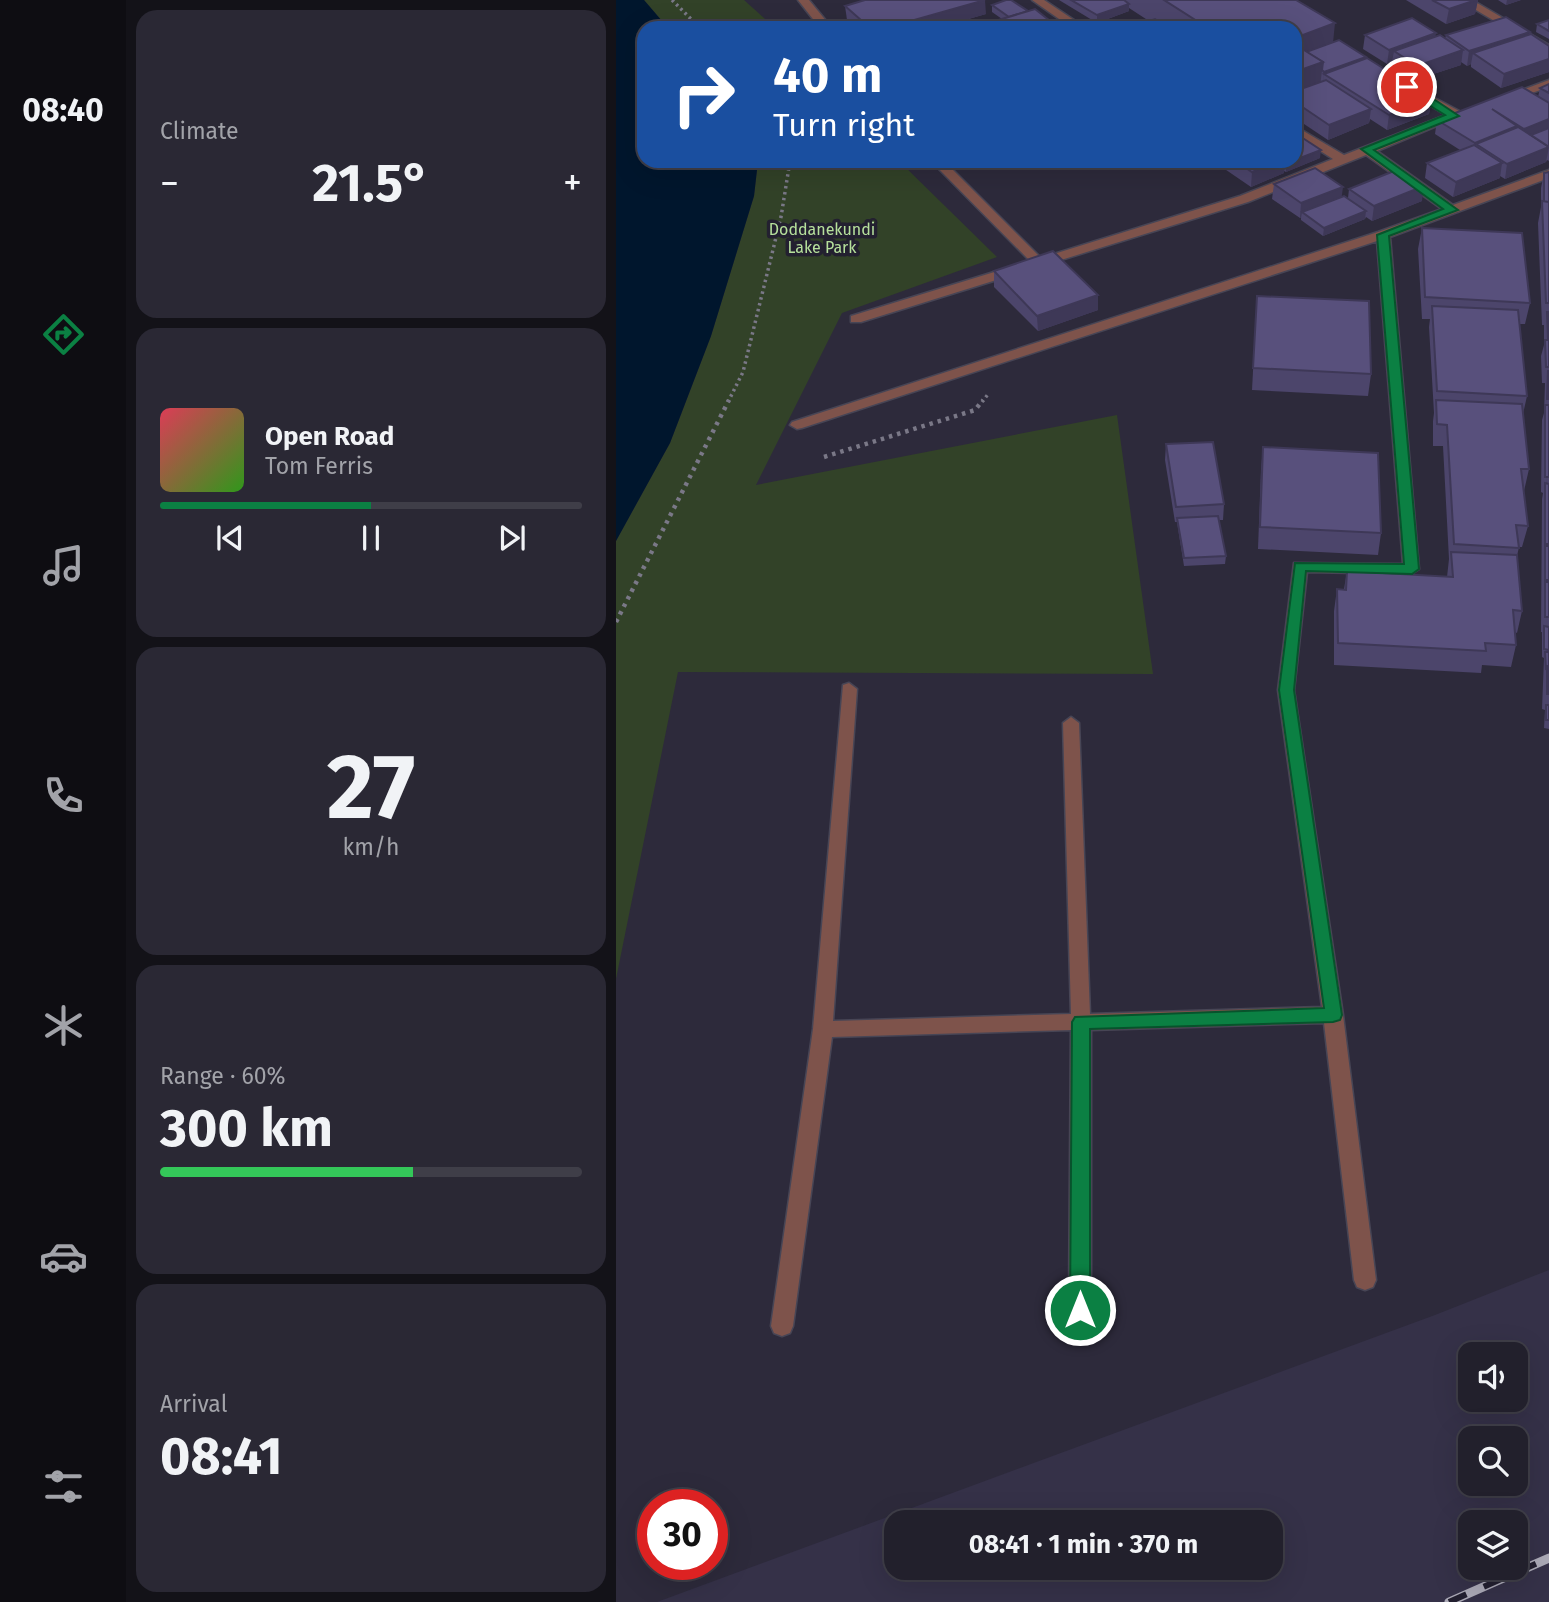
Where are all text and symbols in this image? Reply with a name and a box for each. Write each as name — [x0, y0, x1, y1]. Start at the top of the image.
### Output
text: 40 m — [773, 46, 882, 105]
icon: right — [658, 49, 749, 140]
pin — [1377, 57, 1437, 117]
icon: arrive — [1388, 68, 1426, 106]
text: 08:40 — [22, 91, 104, 129]
text: Turn right — [773, 106, 915, 144]
text: Climate — [160, 117, 239, 145]
text: 21.5° — [312, 152, 430, 215]
text: − — [160, 160, 179, 206]
text: + — [563, 160, 582, 206]
park label: Doddanekundi Lake Park — [769, 220, 875, 257]
icon: directions — [39, 310, 88, 359]
text: Open Road — [265, 421, 394, 452]
text: Tom Ferris — [265, 452, 373, 480]
icon: previous — [211, 519, 249, 557]
icon: pause — [352, 519, 390, 557]
icon: next — [493, 519, 531, 557]
icon: music — [39, 541, 88, 590]
text: 27 — [327, 733, 415, 842]
icon: phone — [39, 771, 88, 820]
text: km/h — [343, 833, 399, 861]
icon: climate — [39, 1001, 88, 1050]
text: Range · 60% — [160, 1062, 286, 1090]
text: 300 km — [160, 1097, 333, 1160]
icon: car — [39, 1232, 88, 1281]
position arrow — [1043, 1273, 1117, 1347]
map controls — [1458, 1342, 1528, 1580]
button: sound — [1458, 1342, 1528, 1412]
text: Arrival — [160, 1390, 227, 1418]
text: 08:41 — [160, 1425, 283, 1488]
button: search — [1458, 1426, 1528, 1496]
icon: filters — [39, 1462, 88, 1511]
speed limit sign: 30 — [637, 1489, 728, 1580]
button: layers — [1458, 1510, 1528, 1580]
text: 08:41 · 1 min · 370 m — [969, 1529, 1198, 1560]

